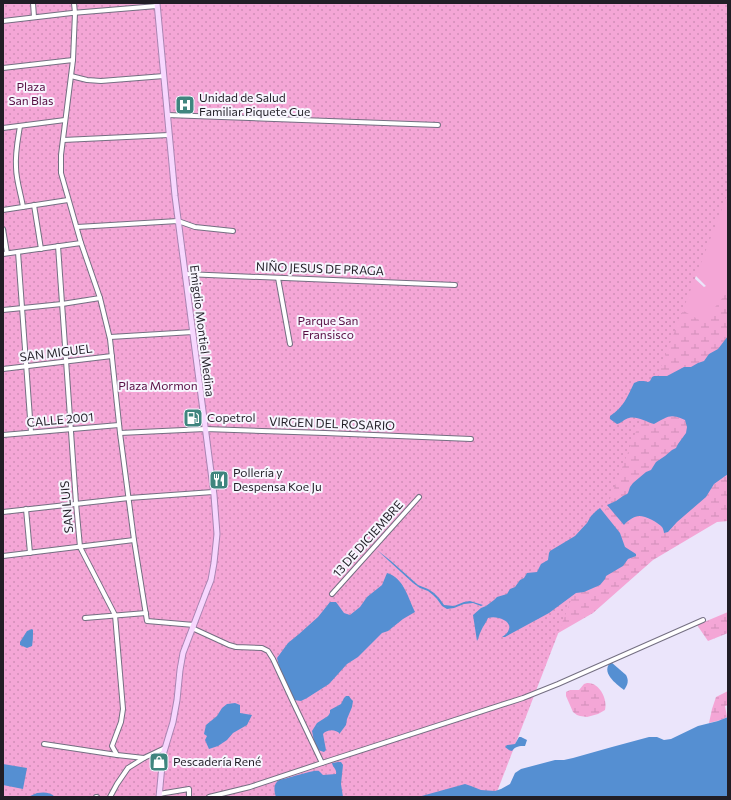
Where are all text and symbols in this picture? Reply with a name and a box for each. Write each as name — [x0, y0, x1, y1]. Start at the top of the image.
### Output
park label: Plaza San Blas — [8, 79, 54, 107]
place label: Unidad de Salud Familiar Piquete Cue — [199, 90, 310, 118]
hospital icon: Unidad de Salud Familiar Piquete Cue — [174, 94, 196, 116]
street label: NIÑO JESUS DE PRAGA — [256, 259, 384, 278]
street label: Emigdio Montiel Medina — [188, 264, 218, 398]
park label: Parque San Fransisco — [298, 313, 358, 341]
street label: SAN MIGUEL — [19, 341, 93, 363]
park label: Plaza Mormon — [118, 378, 198, 392]
fuel station icon: Copetrol — [182, 407, 204, 429]
street label: CALLE 2001 — [26, 409, 94, 429]
place label: Copetrol — [207, 410, 255, 424]
street label: VIRGEN DEL ROSARIO — [269, 414, 395, 432]
place label: Pollería y Despensa Koe Ju — [233, 465, 322, 494]
restaurant icon: Pollería y Despensa Koe Ju — [208, 469, 230, 491]
street label: SAN LUIS — [57, 480, 75, 534]
street label: 13 DE DICIEMBRE — [329, 497, 405, 579]
shop icon: Pescadería René — [148, 751, 170, 773]
place label: Pescadería René — [173, 754, 261, 768]

